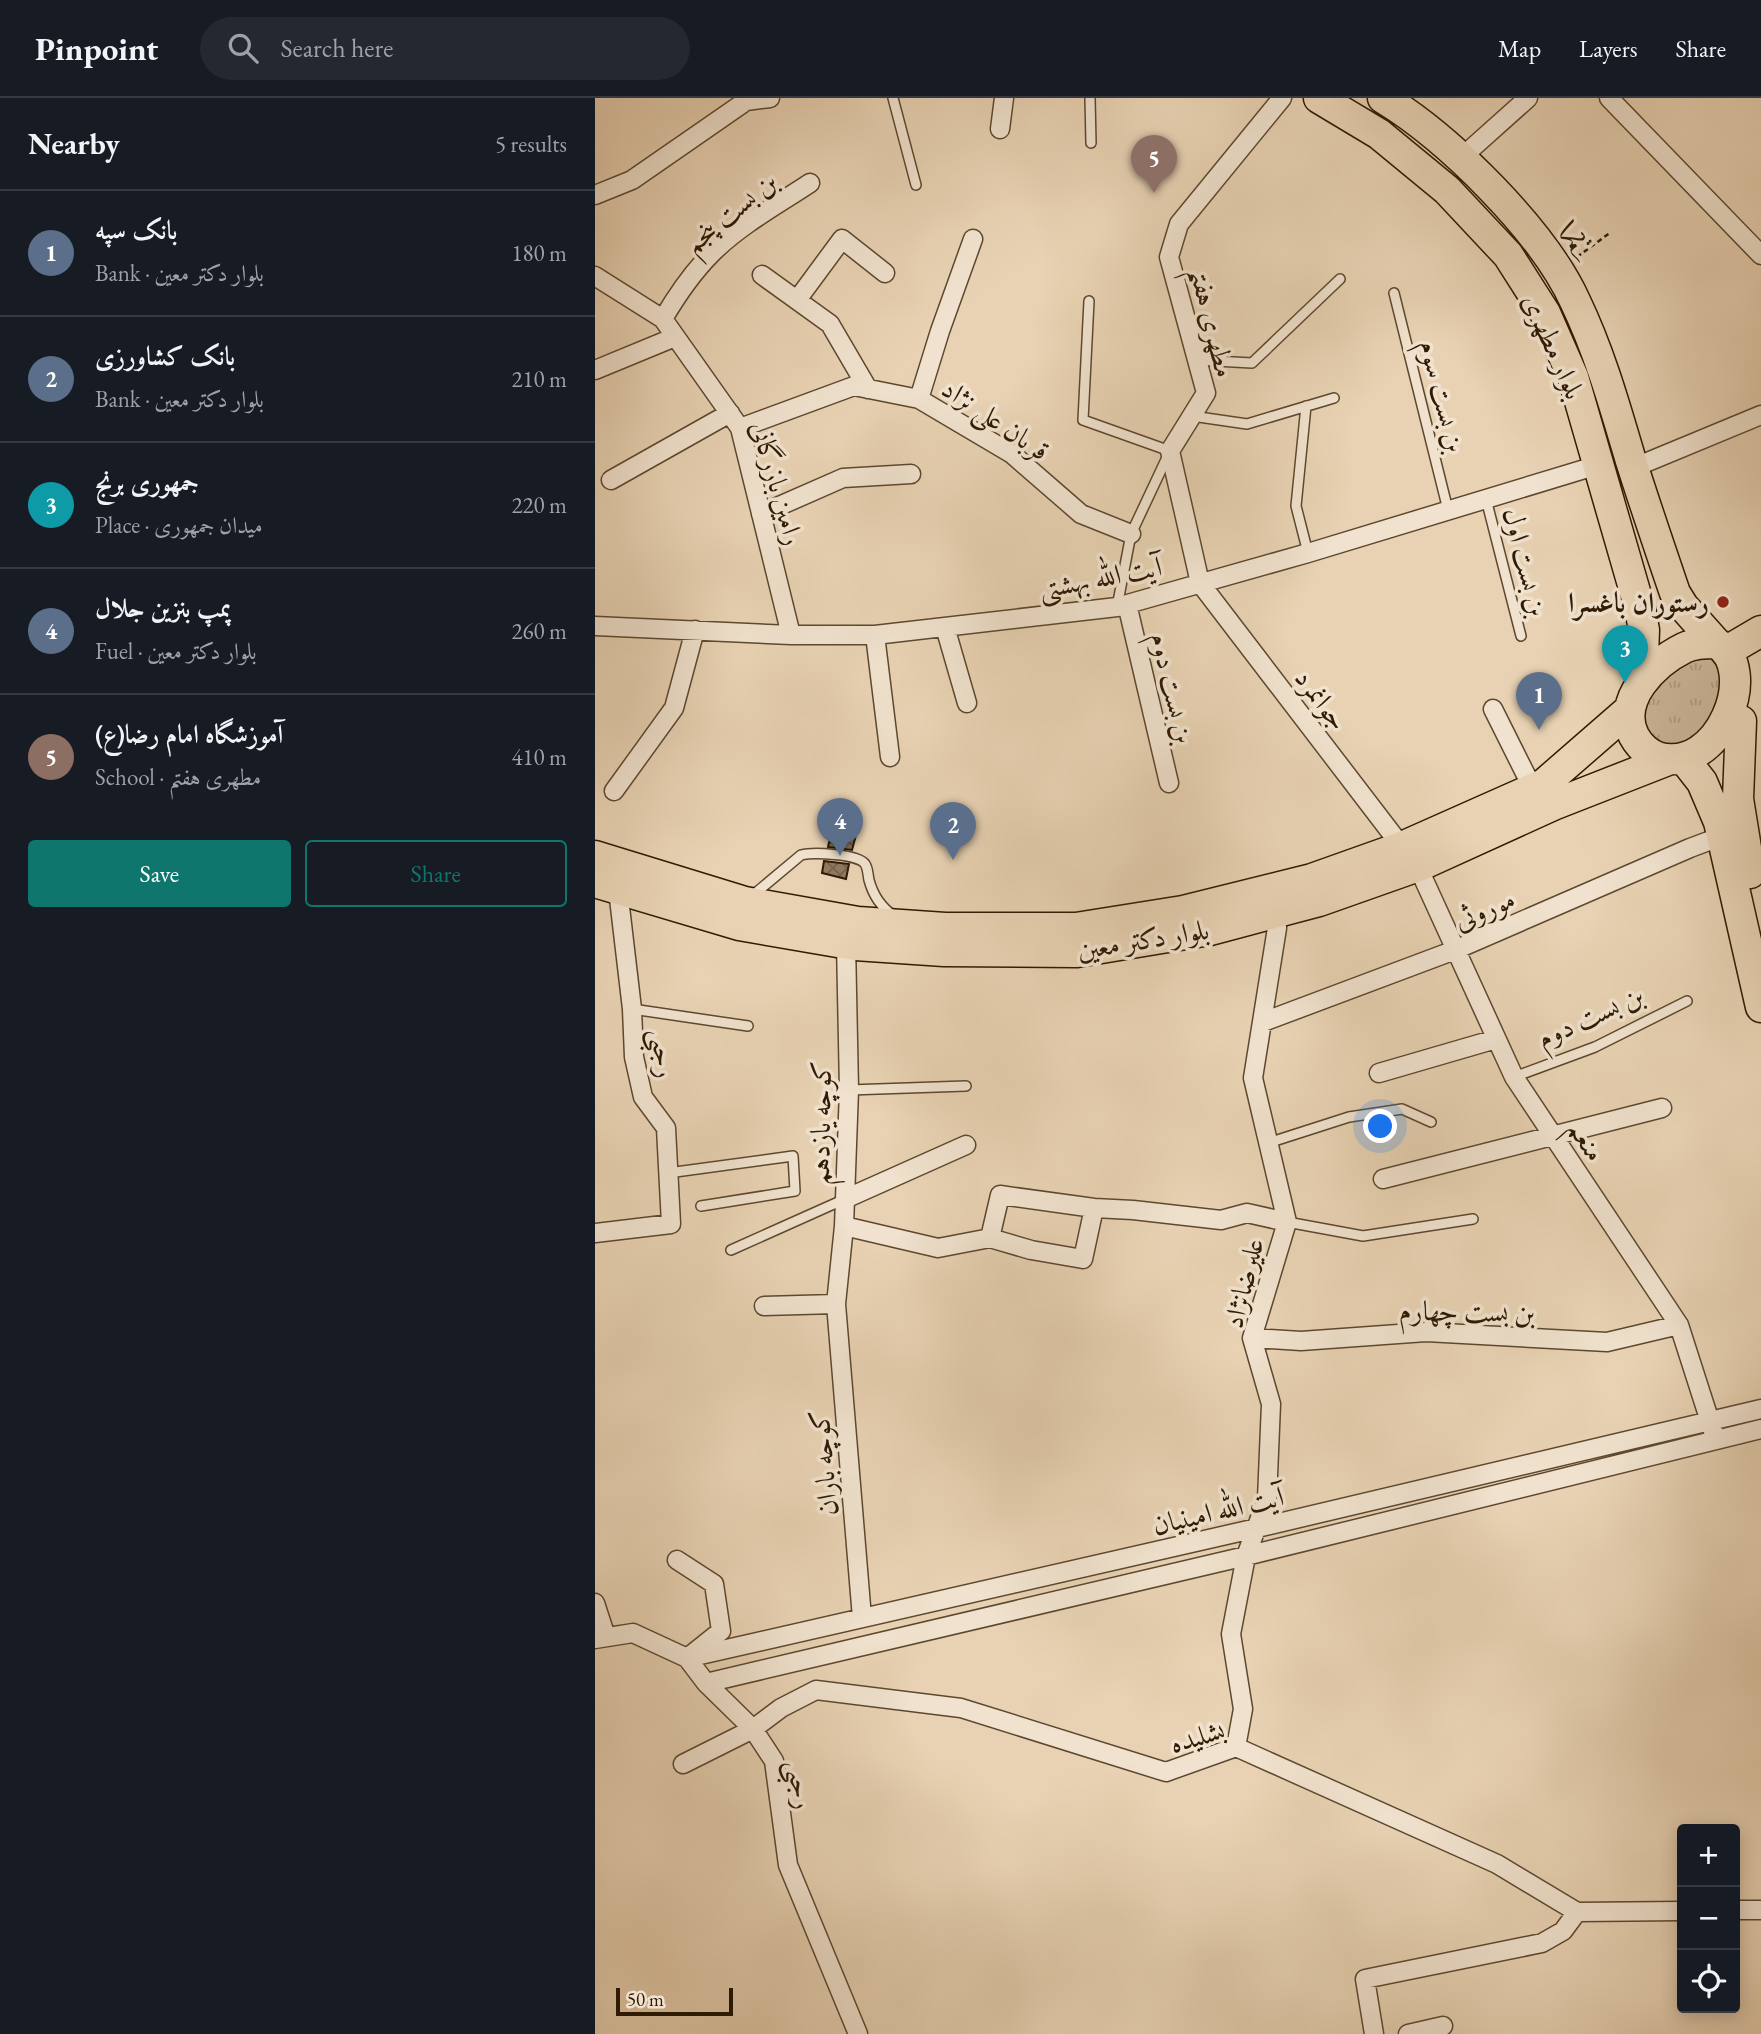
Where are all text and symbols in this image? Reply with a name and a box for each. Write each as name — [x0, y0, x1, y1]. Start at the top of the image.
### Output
search box — [200, 17, 690, 80]
text: Pinpoint — [35, 27, 158, 70]
icon: search — [224, 29, 262, 67]
text: Search here — [280, 31, 393, 65]
text: Map — [1498, 33, 1541, 64]
text: Layers — [1579, 33, 1638, 64]
text: Share — [1676, 33, 1726, 64]
text: Nearby — [28, 124, 120, 163]
text: 5 results — [495, 129, 567, 159]
pin: 5 — [1131, 135, 1177, 193]
street label: بن بست پنجم — [676, 163, 790, 268]
text: بانک سپه — [95, 213, 177, 247]
street label: یکم — [1551, 213, 1599, 265]
text: 1 — [45, 238, 57, 268]
text: 180 m — [511, 238, 567, 268]
text: Bank · بلوار دکتر معین — [95, 258, 264, 288]
street label: مطهری هفتم — [1172, 263, 1244, 383]
street label: بلوار مطهری — [1515, 287, 1593, 405]
street label: بن بست سوم — [1405, 336, 1474, 458]
text: بانک کشاورزی — [95, 339, 235, 373]
text: 2 — [45, 364, 57, 394]
text: 210 m — [511, 364, 567, 394]
street label: قربان علی نژاد — [933, 370, 1057, 471]
text: Bank · بلوار دکتر معین — [95, 384, 264, 414]
street label: رامین بازرگانی — [743, 417, 813, 549]
text: جمهوری برنج — [95, 465, 199, 499]
text: 3 — [45, 490, 57, 520]
text: 220 m — [511, 490, 567, 520]
street label: بن بست اول — [1495, 504, 1557, 620]
text: Place · میدان جمهوری — [95, 510, 263, 540]
street label: آیت الله بهشتی — [1035, 544, 1168, 610]
place label: رستوران باغسرا — [1568, 584, 1709, 621]
text: پمپ بنزین جلال — [95, 591, 231, 625]
marker: رستوران باغسرا — [1715, 594, 1731, 610]
text: 4 — [45, 616, 57, 646]
text: 260 m — [511, 616, 567, 646]
pin: 3 — [1602, 625, 1648, 683]
street label: بن بست دوم — [1136, 629, 1203, 749]
text: Fuel · بلوار دکتر معین — [95, 636, 257, 666]
street label: جوانمرد — [1287, 661, 1357, 737]
pin: 1 — [1516, 672, 1562, 730]
text: آموزشگاه امام رضا(ع) — [95, 717, 283, 751]
text: 5 — [45, 742, 57, 772]
text: 410 m — [511, 742, 567, 772]
text: School · مطهری هفتم — [95, 762, 261, 792]
pin: 4 — [817, 798, 863, 856]
pin: 2 — [930, 802, 976, 860]
button: Save — [28, 840, 291, 907]
button: Share — [305, 840, 567, 907]
street label: موروثی — [1448, 880, 1520, 938]
street label: بلوار دکتر معین — [1074, 911, 1212, 967]
street label: بن بست دوم — [1531, 977, 1652, 1062]
street label: رجبی — [638, 1026, 685, 1081]
street label: کوچه یازدهم — [801, 1061, 848, 1186]
your location — [1363, 1109, 1397, 1143]
street label: منعم — [1553, 1112, 1614, 1173]
street label: علیرضانژاد — [1214, 1234, 1272, 1332]
street label: بن بست چهارم — [1398, 1292, 1535, 1337]
street label: کوچه باران — [800, 1408, 848, 1518]
street label: آیت الله امینیان — [1148, 1474, 1290, 1543]
street label: بشلیده — [1165, 1711, 1229, 1761]
street label: رجبی — [774, 1756, 823, 1813]
map controls — [1677, 1824, 1740, 2013]
button: + — [1677, 1824, 1740, 1887]
button: − — [1677, 1887, 1740, 1950]
button: locate — [1677, 1950, 1740, 2013]
scale bar — [616, 1985, 733, 2017]
text: 50 m — [627, 1987, 664, 2012]

